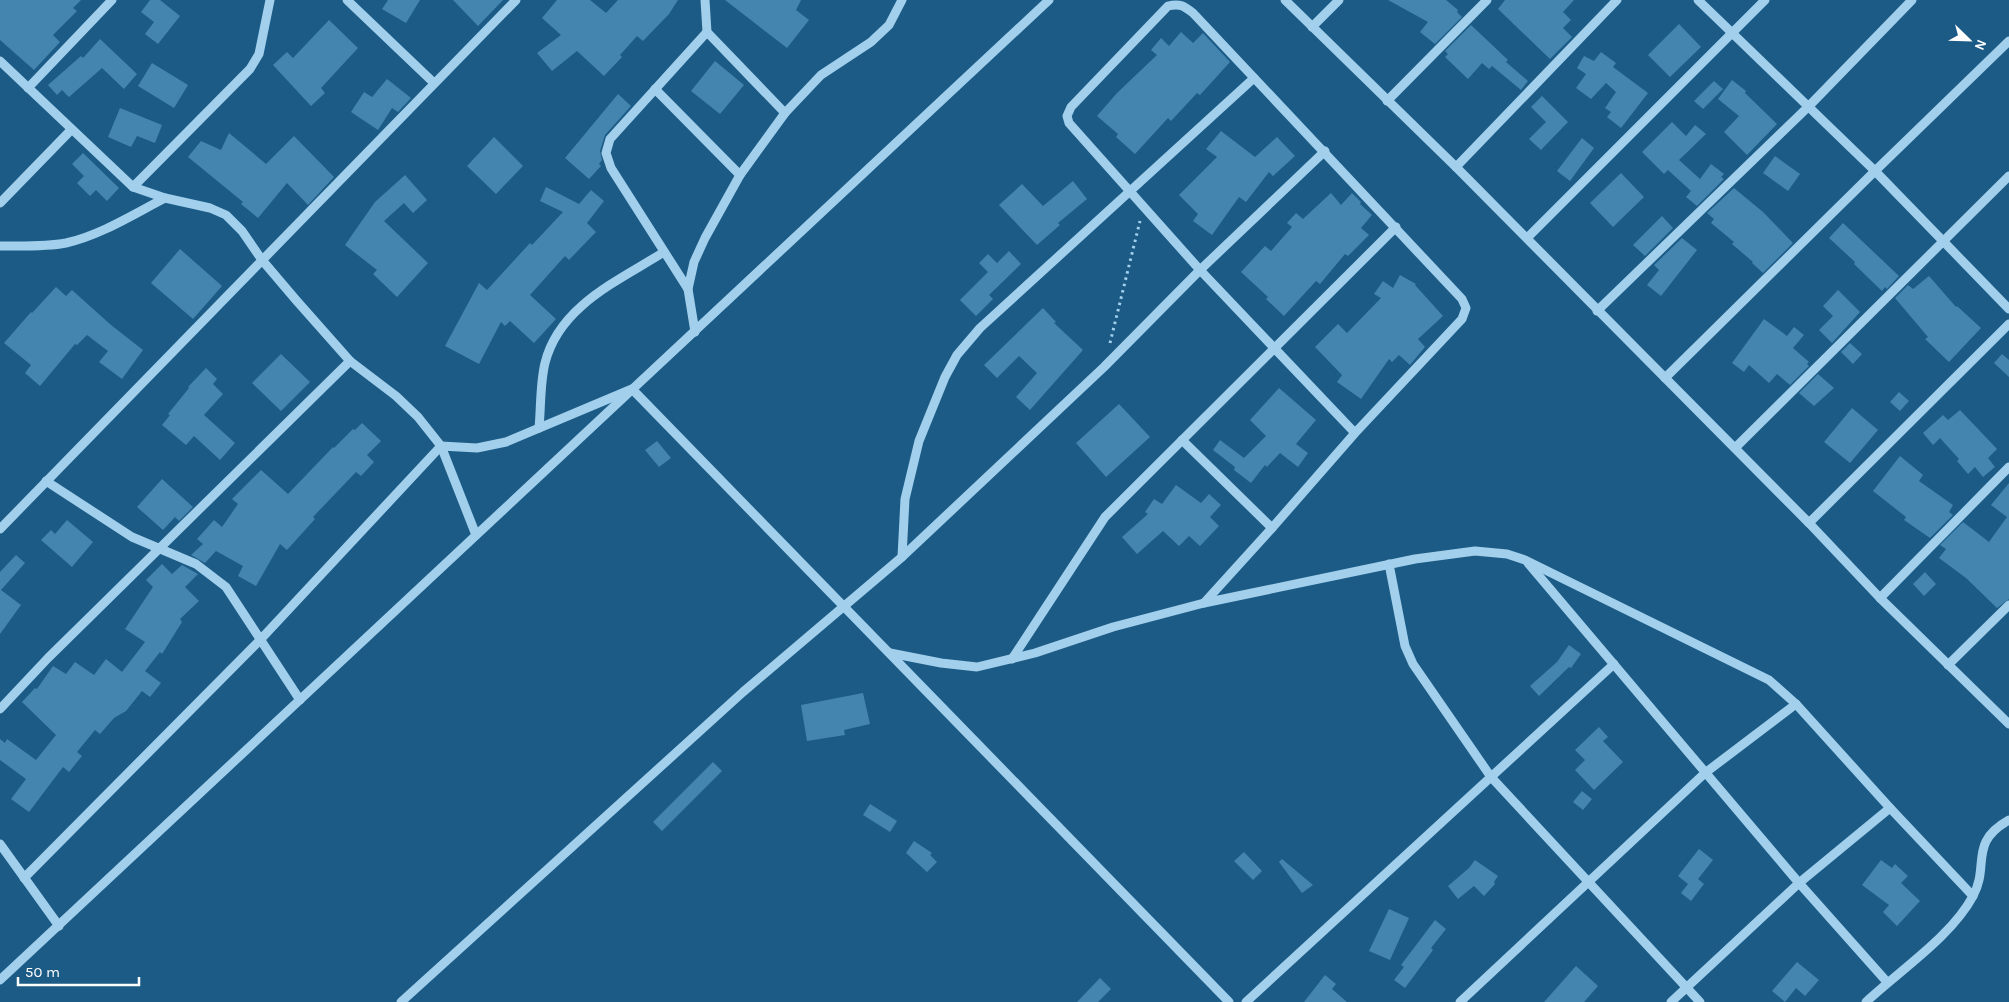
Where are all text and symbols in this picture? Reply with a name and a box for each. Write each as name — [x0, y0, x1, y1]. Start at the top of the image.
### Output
north arrow — [1944, 15, 1994, 65]
text: N — [1971, 37, 1990, 53]
scale bar — [18, 954, 139, 986]
text: 50 m — [25, 963, 60, 981]

